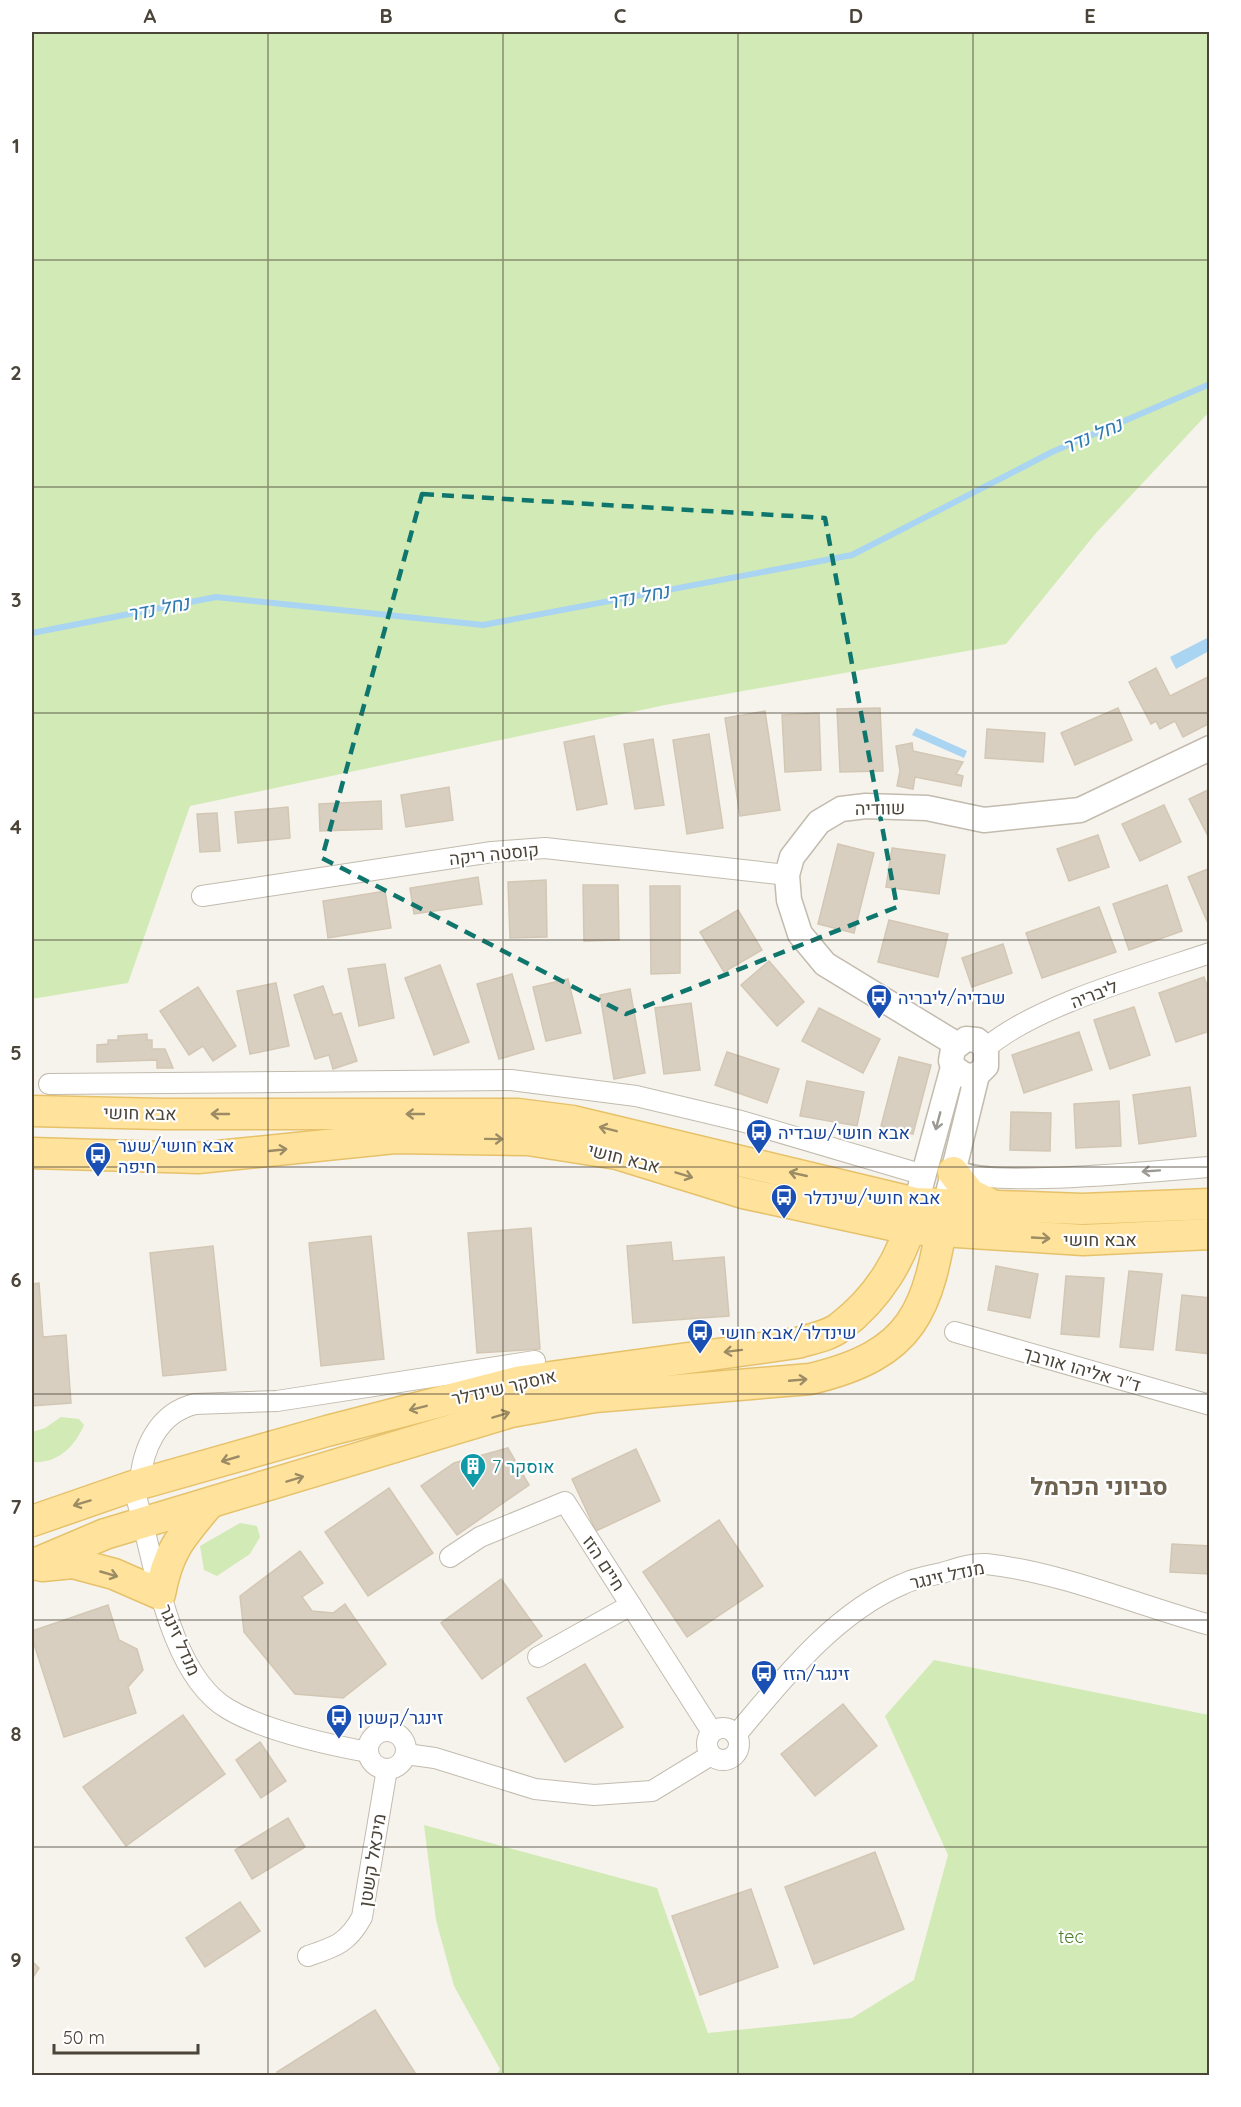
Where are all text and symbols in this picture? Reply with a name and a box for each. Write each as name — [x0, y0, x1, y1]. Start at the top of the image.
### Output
text: A — [144, 3, 157, 28]
text: B — [379, 3, 393, 28]
text: C — [614, 3, 627, 28]
text: D — [849, 3, 863, 28]
text: E — [1084, 3, 1096, 28]
text: 1 — [12, 133, 20, 158]
text: 2 — [10, 360, 22, 385]
water label: נחל נדר — [1058, 411, 1127, 459]
water label: נחל נדר — [605, 577, 673, 614]
text: 3 — [11, 587, 21, 612]
water label: נחל נדר — [125, 589, 193, 626]
street label: שוודיה — [855, 796, 905, 820]
text: 4 — [10, 814, 22, 839]
street label: קוסטה ריקה — [448, 838, 540, 870]
street label: ליבריה — [1067, 974, 1121, 1014]
bus stop icon: שבדיה/ליבריה — [864, 982, 894, 1020]
place label: שבדיה/ליבריה — [898, 986, 1006, 1009]
text: 5 — [10, 1040, 22, 1065]
street label: אבא חושי — [103, 1101, 177, 1125]
one-way arrow — [210, 1108, 230, 1120]
one-way arrow — [405, 1108, 425, 1120]
one-way arrow — [932, 1111, 944, 1130]
bus stop icon: אבא חושי/שבדיה — [744, 1117, 774, 1155]
place label: אבא חושי/שבדיה — [778, 1121, 910, 1144]
one-way arrow — [599, 1123, 618, 1135]
one-way arrow — [483, 1133, 503, 1145]
place label: אבא חושי/שער חיפה — [118, 1134, 234, 1178]
street label: אבא חושי — [586, 1138, 662, 1178]
bus stop icon: אבא חושי/שער חיפה — [83, 1140, 113, 1178]
one-way arrow — [268, 1145, 288, 1156]
one-way arrow — [1142, 1166, 1162, 1177]
one-way arrow — [789, 1167, 808, 1179]
one-way arrow — [675, 1170, 694, 1181]
bus stop icon: אבא חושי/שינדלר — [769, 1182, 799, 1220]
place label: אבא חושי/שינדלר — [804, 1186, 941, 1209]
street label: אבא חושי — [1063, 1228, 1137, 1251]
one-way arrow — [1030, 1232, 1050, 1243]
text: 6 — [10, 1267, 22, 1292]
bus stop icon: שינדלר/אבא חושי — [685, 1317, 715, 1355]
place label: שינדלר/אבא חושי — [720, 1321, 857, 1344]
street label: ד"ר אליהו אורבך — [1021, 1341, 1143, 1397]
one-way arrow — [724, 1346, 744, 1357]
street label: אוסקר שינדלר — [449, 1364, 559, 1410]
one-way arrow — [788, 1374, 808, 1385]
one-way arrow — [409, 1403, 428, 1414]
one-way arrow — [491, 1409, 510, 1420]
building icon: אוסקר 7 — [458, 1451, 488, 1489]
one-way arrow — [220, 1454, 239, 1465]
place label: אוסקר 7 — [492, 1455, 555, 1478]
district label: סביוני הכרמל — [1030, 1471, 1168, 1501]
one-way arrow — [285, 1473, 304, 1484]
text: 7 — [11, 1494, 22, 1519]
one-way arrow — [73, 1498, 92, 1509]
street label: חיים הזז — [578, 1531, 630, 1595]
street label: מנדל זינגר — [908, 1556, 986, 1594]
one-way arrow — [99, 1569, 118, 1580]
street label: מנדל זינגר — [154, 1601, 206, 1679]
bus stop icon: זינגר/הזז — [749, 1658, 779, 1696]
place label: זינגר/הזז — [783, 1662, 850, 1685]
bus stop icon: זינגר/קשטן — [324, 1702, 354, 1740]
place label: זינגר/קשטן — [358, 1706, 443, 1729]
text: 8 — [11, 1721, 22, 1746]
street label: מיכאל קשטן — [353, 1812, 391, 1908]
park label: tec — [1058, 1925, 1084, 1948]
text: 9 — [10, 1947, 22, 1972]
scale bar — [54, 2017, 198, 2055]
text: 50 m — [63, 2026, 105, 2049]

